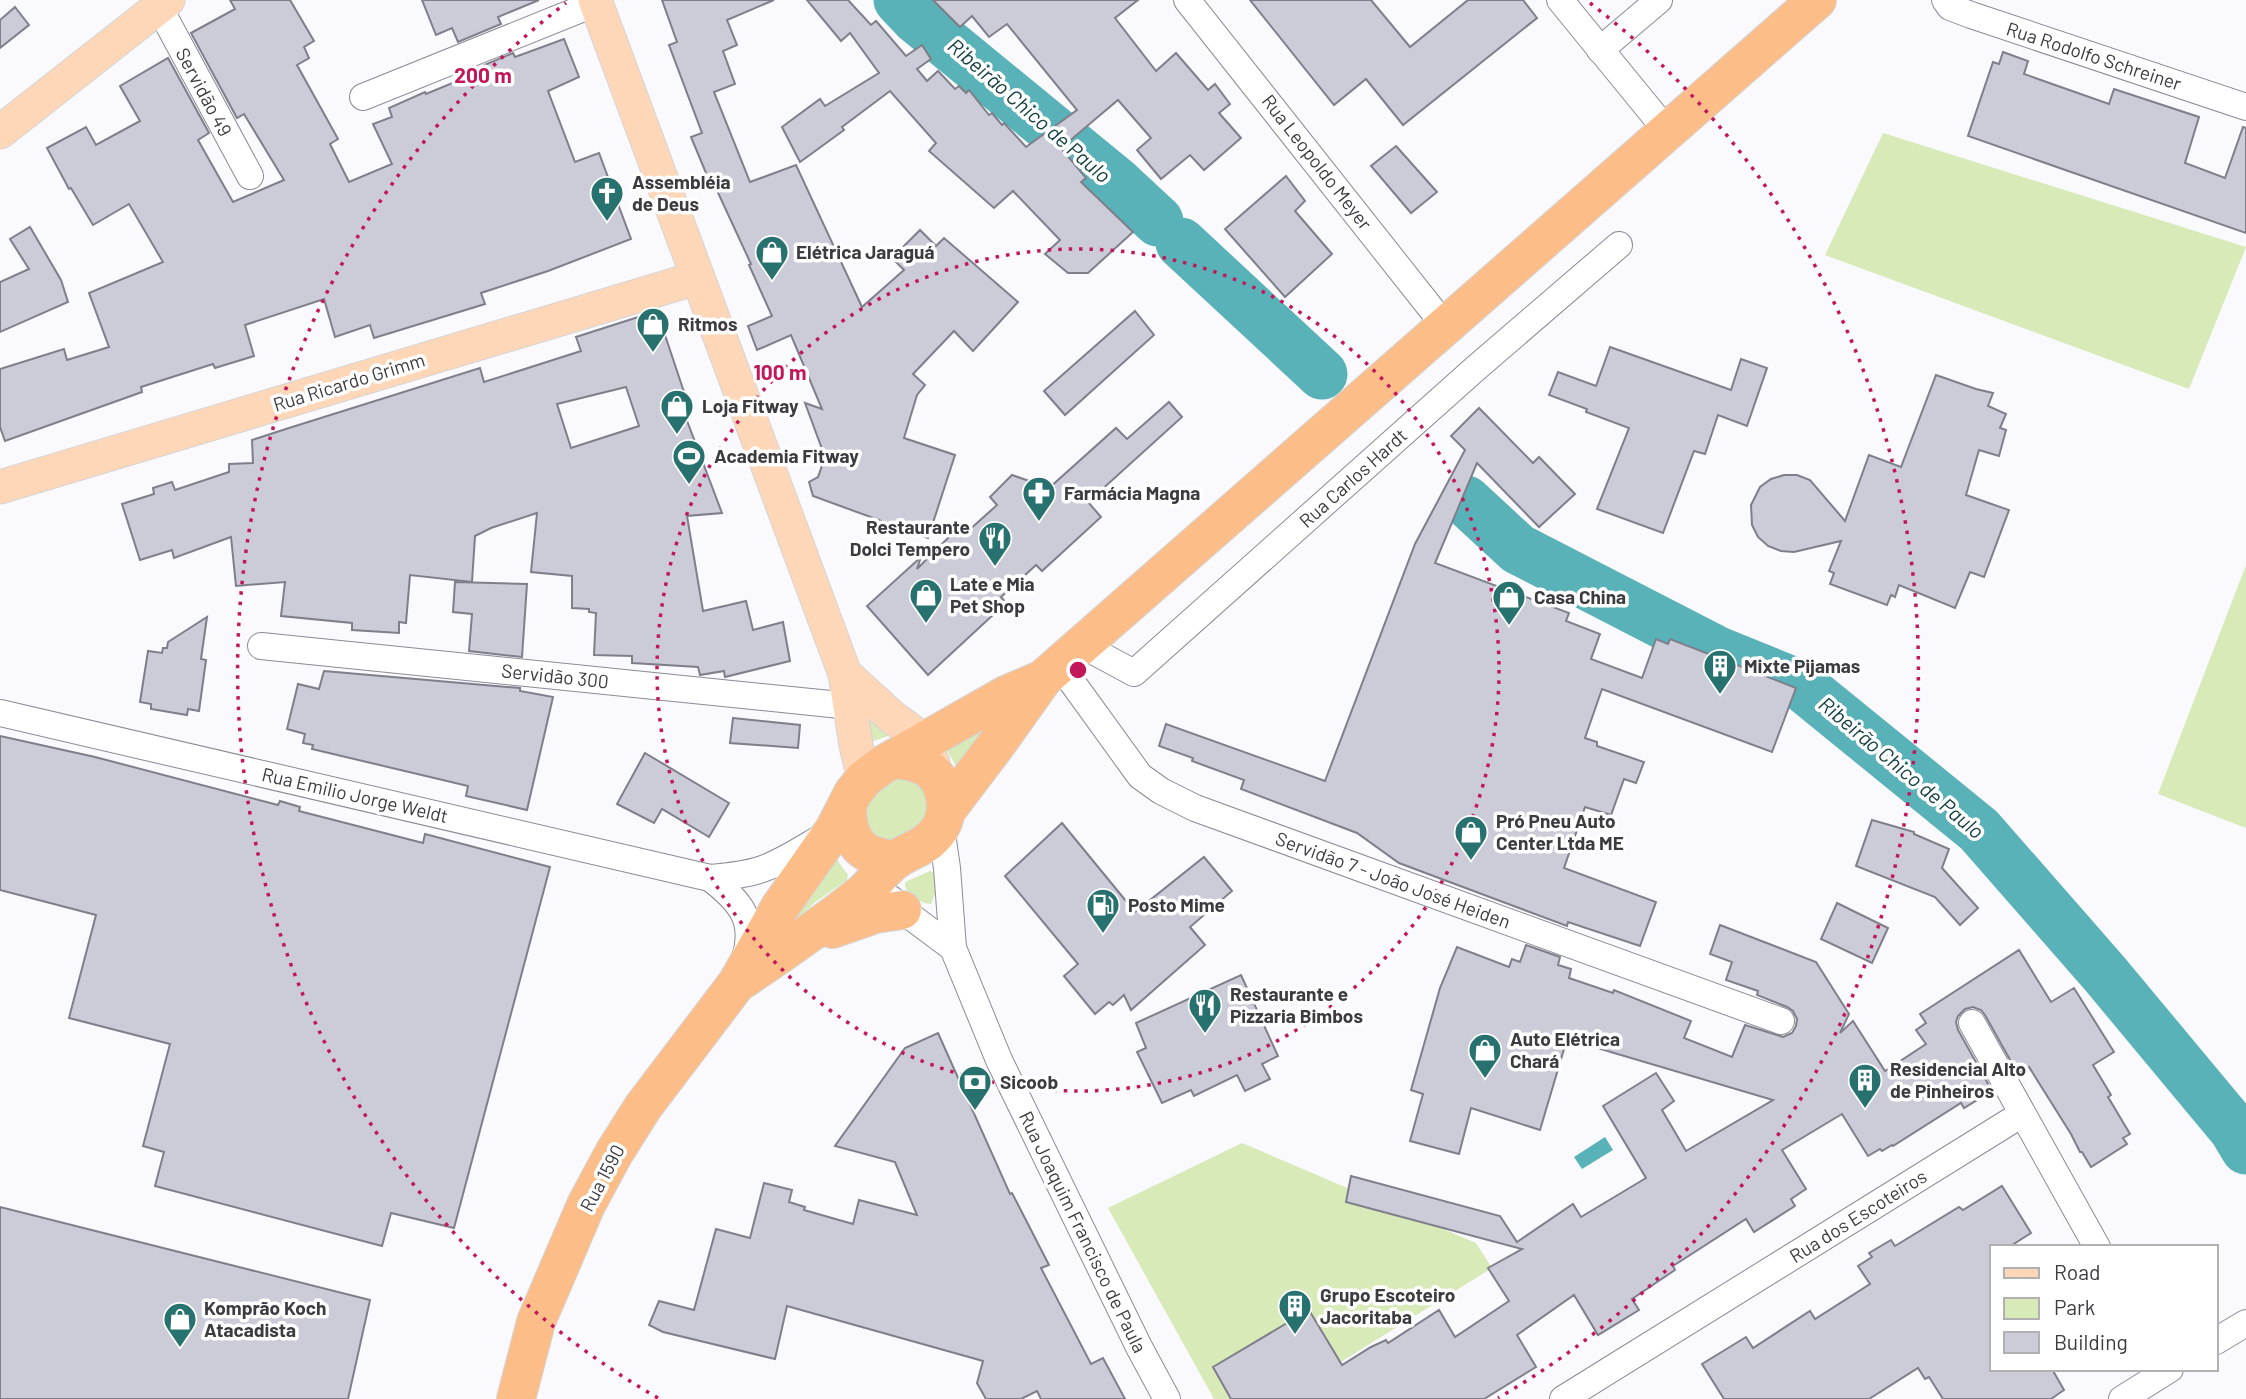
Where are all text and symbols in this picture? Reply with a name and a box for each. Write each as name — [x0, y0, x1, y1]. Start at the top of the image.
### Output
street label: Rua Rodolfo Schreiner — [2004, 16, 2185, 95]
water label: Ribeirão Chico de Paulo — [943, 32, 1116, 187]
street label: Servidão 49 — [172, 44, 237, 140]
text: 200 m — [454, 62, 512, 87]
street label: Rua Leopoldo Meyer — [1257, 90, 1377, 234]
place label: Assembléia de Deus — [632, 170, 731, 215]
church icon: Assembléia de Deus — [588, 174, 626, 223]
shop icon: Elétrica Jaraguá — [753, 233, 791, 282]
place label: Elétrica Jaraguá — [796, 240, 934, 263]
shop icon: Ritmos — [634, 305, 672, 354]
place label: Ritmos — [678, 312, 738, 335]
street label: Rua Ricardo Grimm — [270, 347, 428, 416]
text: 100 m — [753, 359, 807, 384]
shop icon: Loja Fitway — [658, 387, 696, 436]
place label: Loja Fitway — [702, 394, 799, 417]
street label: Rua Carlos Hardt — [1294, 423, 1411, 532]
sports icon: Academia Fitway — [670, 437, 708, 486]
place label: Academia Fitway — [714, 444, 859, 467]
pharmacy icon: Farmácia Magna — [1020, 474, 1058, 523]
place label: Farmácia Magna — [1064, 481, 1200, 504]
place label: Restaurante Dolci Tempero — [850, 515, 970, 560]
restaurant icon: Restaurante Dolci Tempero — [976, 519, 1014, 568]
place label: Late e Mia Pet Shop — [950, 572, 1035, 617]
shop icon: Late e Mia Pet Shop — [907, 576, 945, 625]
shop icon: Casa China — [1490, 578, 1528, 627]
place label: Casa China — [1534, 585, 1626, 608]
building icon: Mixte Pijamas — [1701, 647, 1739, 696]
place label: Mixte Pijamas — [1744, 654, 1860, 677]
street label: Servidão 300 — [500, 658, 610, 693]
centre of rings — [1066, 658, 1090, 682]
water label: Ribeirão Chico de Paulo — [1814, 691, 1989, 843]
street label: Rua Emilio Jorge Weldt — [260, 762, 450, 827]
place label: Pró Pneu Auto Center Ltda ME — [1496, 809, 1624, 854]
shop icon: Pró Pneu Auto Center Ltda ME — [1452, 813, 1490, 862]
street label: Servidão 7 - João José Heiden — [1273, 826, 1514, 933]
fuel station icon: Posto Mime — [1084, 886, 1122, 935]
place label: Posto Mime — [1128, 893, 1225, 916]
place label: Restaurante e Pizzaria Bimbos — [1230, 982, 1363, 1027]
restaurant icon: Restaurante e Pizzaria Bimbos — [1186, 986, 1224, 1035]
place label: Auto Elétrica Chará — [1510, 1027, 1620, 1072]
shop icon: Auto Elétrica Chará — [1466, 1031, 1504, 1080]
place label: Residencial Alto de Pinheiros — [1890, 1057, 2026, 1102]
building icon: Residencial Alto de Pinheiros — [1846, 1061, 1884, 1110]
bank icon: Sicoob — [956, 1063, 994, 1112]
place label: Sicoob — [1000, 1070, 1058, 1093]
street label: Rua Joaquim Francisco de Paula — [1015, 1107, 1152, 1356]
street label: Rua 1590 — [574, 1140, 629, 1215]
street label: Rua dos Escoteiros — [1785, 1164, 1931, 1267]
legend — [1990, 1245, 2218, 1371]
text: Road — [2054, 1259, 2100, 1284]
place label: Grupo Escoteiro Jacoritaba — [1320, 1283, 1455, 1328]
building icon: Grupo Escoteiro Jacoritaba — [1276, 1287, 1314, 1336]
text: Park — [2054, 1294, 2095, 1319]
place label: Komprão Koch Atacadista — [204, 1296, 326, 1341]
shop icon: Komprão Koch Atacadista — [161, 1300, 199, 1349]
text: Building — [2054, 1329, 2128, 1354]

